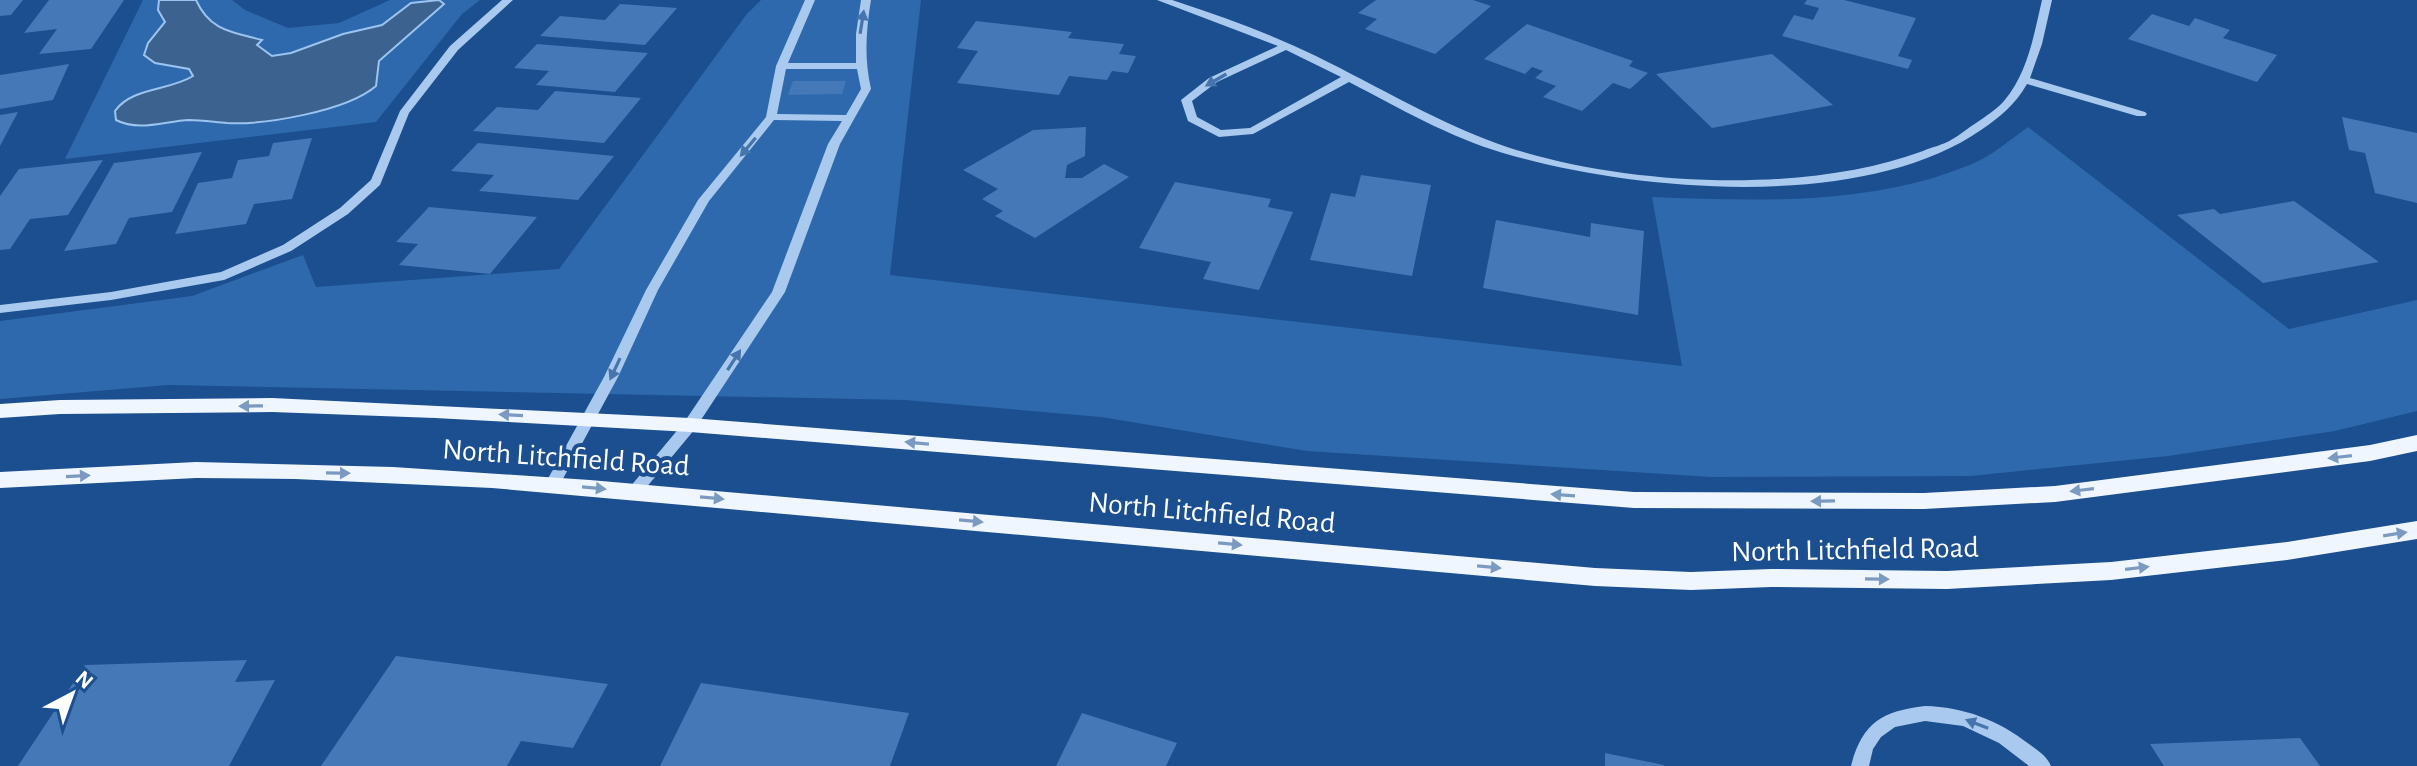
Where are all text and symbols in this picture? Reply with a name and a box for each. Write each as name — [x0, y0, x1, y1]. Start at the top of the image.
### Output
one-way arrow — [856, 9, 869, 34]
one-way arrow — [1205, 73, 1227, 87]
one-way arrow — [740, 137, 757, 157]
one-way arrow — [726, 349, 740, 371]
one-way arrow — [608, 358, 622, 381]
one-way arrow — [238, 399, 263, 412]
one-way arrow — [498, 408, 523, 421]
street label: North Litchfield Road — [441, 434, 691, 482]
one-way arrow — [904, 436, 929, 449]
one-way arrow — [2327, 451, 2352, 464]
one-way arrow — [326, 467, 351, 480]
one-way arrow — [66, 469, 91, 482]
one-way arrow — [582, 482, 607, 495]
one-way arrow — [2070, 484, 2095, 497]
street label: North Litchfield Road — [1087, 487, 1337, 539]
one-way arrow — [1550, 488, 1575, 501]
one-way arrow — [700, 492, 725, 505]
one-way arrow — [1810, 495, 1835, 507]
one-way arrow — [959, 515, 984, 528]
one-way arrow — [2382, 527, 2407, 540]
street label: North Litchfield Road — [1731, 533, 1979, 567]
one-way arrow — [1218, 538, 1243, 551]
one-way arrow — [1477, 561, 1502, 574]
one-way arrow — [2125, 562, 2150, 575]
one-way arrow — [1865, 573, 1890, 586]
north arrow — [32, 654, 112, 734]
text: N — [71, 666, 97, 693]
one-way arrow — [1965, 717, 1989, 730]

